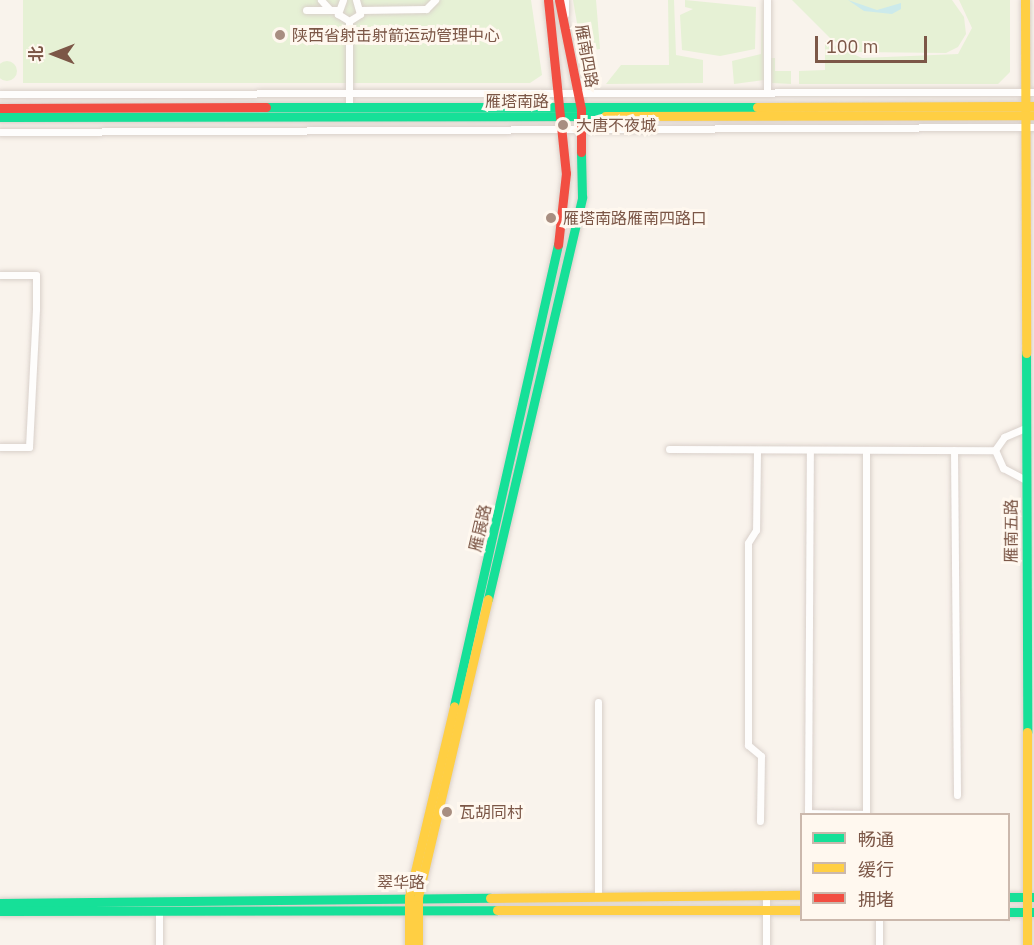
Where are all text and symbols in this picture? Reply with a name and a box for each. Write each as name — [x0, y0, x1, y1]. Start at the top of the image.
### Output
street label: 雁南四路 — [572, 23, 602, 89]
north arrow — [24, 24, 84, 84]
scale bar — [818, 24, 930, 62]
place label: 陕西省射击射箭运动管理中心 — [292, 25, 500, 45]
marker: 陕西省射击射箭运动管理中心 — [273, 28, 287, 42]
text: 100 m — [826, 35, 878, 58]
text: 北 — [26, 46, 46, 62]
street label: 雁塔南路 — [485, 91, 549, 111]
place label: 大唐不夜城 — [576, 115, 656, 135]
marker: 大唐不夜城 — [554, 116, 572, 134]
place label: 雁塔南路雁南四路口 — [563, 208, 707, 228]
marker: 雁塔南路雁南四路口 — [544, 211, 558, 225]
street label: 雁南五路 — [1001, 499, 1021, 563]
street label: 雁展路 — [465, 502, 495, 554]
place label: 瓦胡同村 — [459, 802, 523, 822]
marker: 瓦胡同村 — [440, 805, 454, 819]
legend — [800, 813, 1010, 921]
text: 畅通 — [858, 828, 894, 851]
text: 缓行 — [858, 858, 894, 881]
street label: 翠华路 — [377, 872, 425, 892]
text: 拥堵 — [858, 888, 894, 911]

